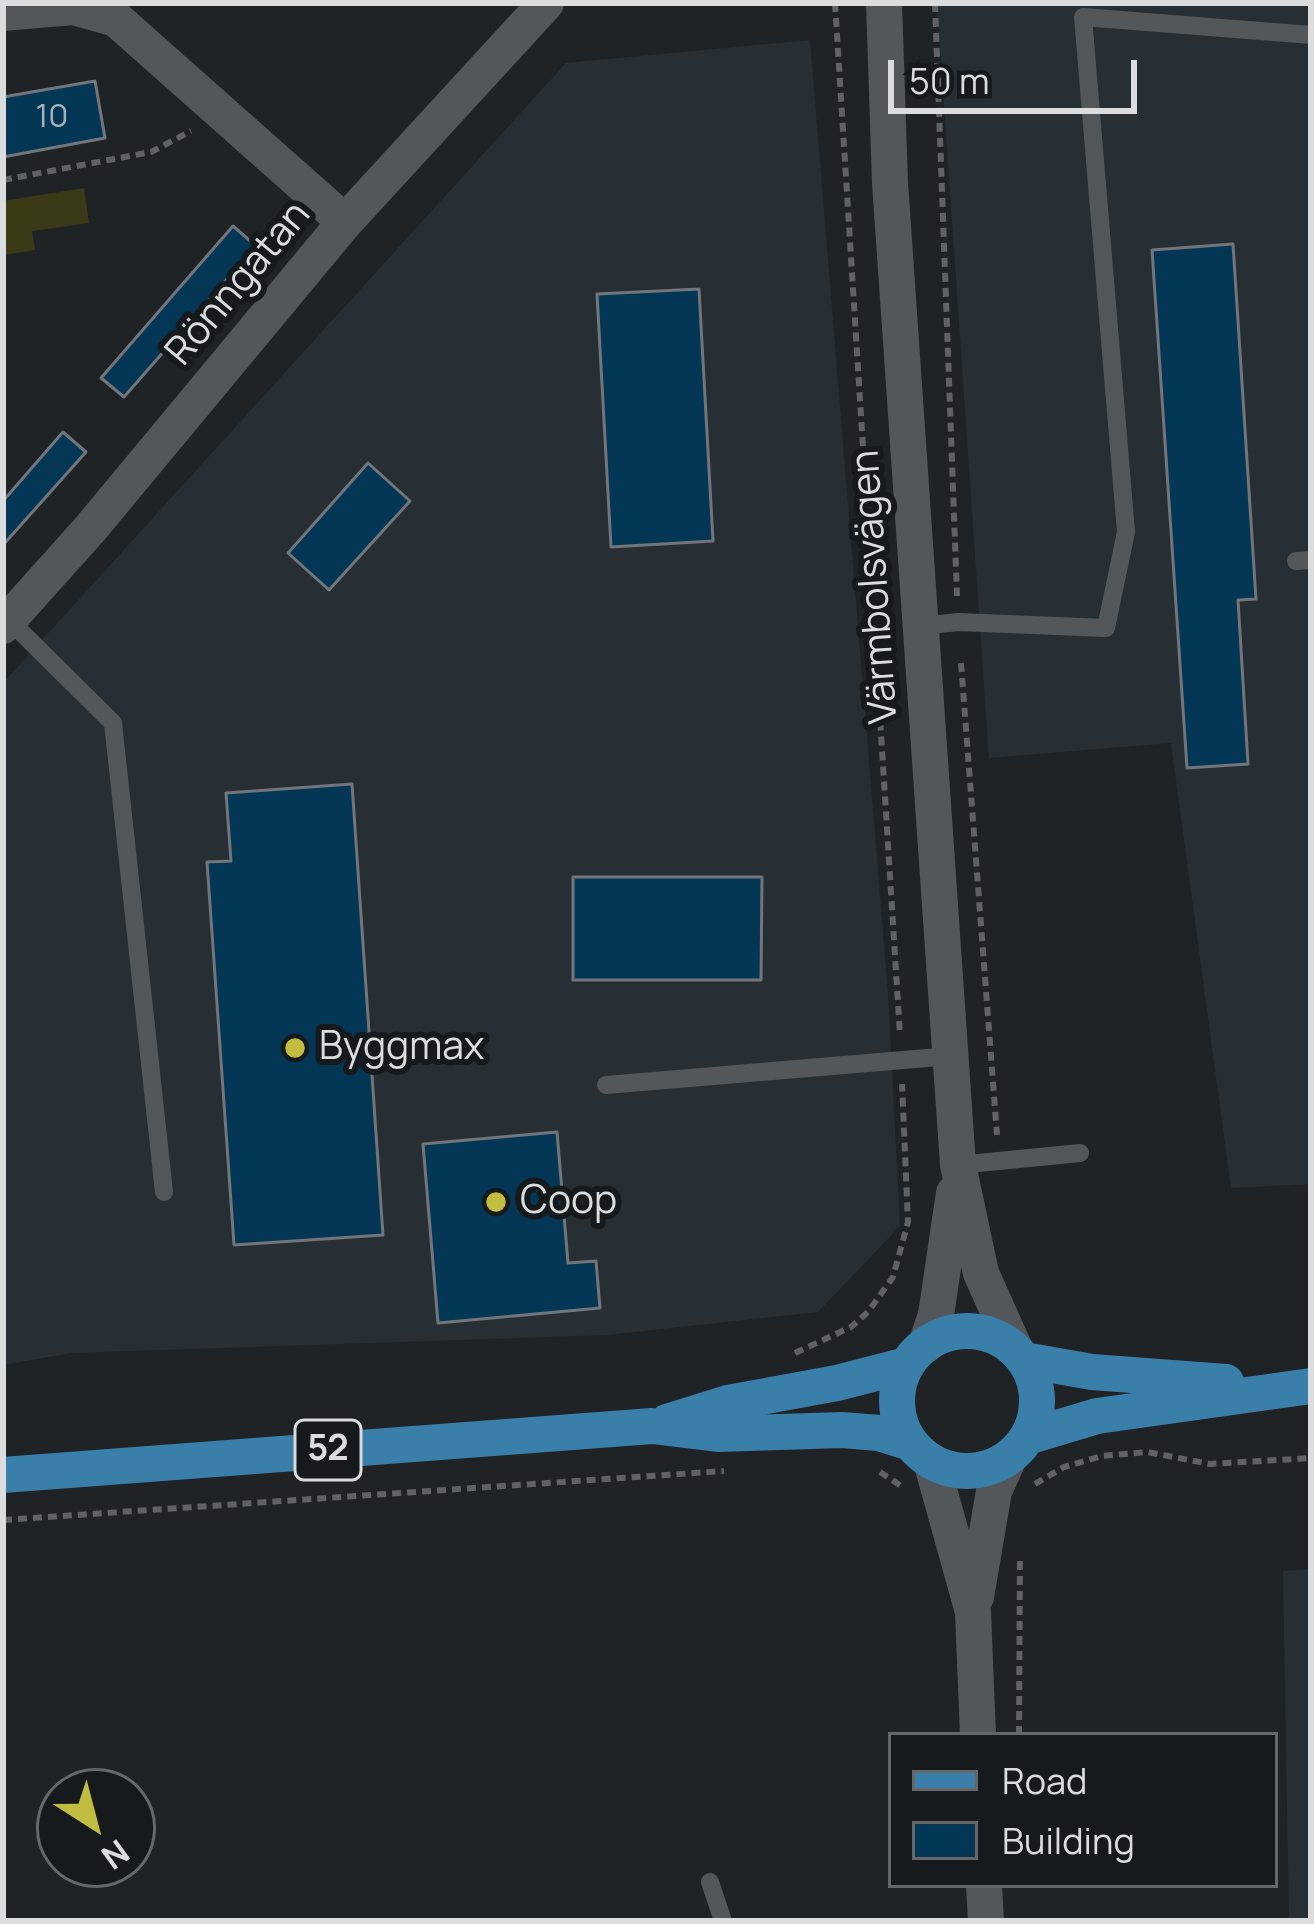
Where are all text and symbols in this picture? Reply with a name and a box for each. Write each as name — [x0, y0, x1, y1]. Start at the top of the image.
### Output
scale bar — [894, 36, 1143, 110]
text: 50 m — [909, 56, 989, 105]
house number: 10 — [36, 98, 68, 138]
street label: Rönngatan — [157, 193, 321, 375]
street label: Värmbolsvägen — [843, 449, 909, 725]
place label: Byggmax — [319, 1025, 484, 1071]
marker: Byggmax — [282, 1035, 308, 1061]
place label: Coop — [520, 1179, 617, 1225]
marker: Coop — [483, 1189, 509, 1215]
road number: 52 — [295, 1420, 361, 1480]
legend — [888, 1732, 1278, 1888]
text: Road — [1002, 1756, 1087, 1805]
north arrow — [36, 1768, 156, 1888]
text: Building — [1002, 1816, 1135, 1865]
text: N — [93, 1830, 139, 1880]

